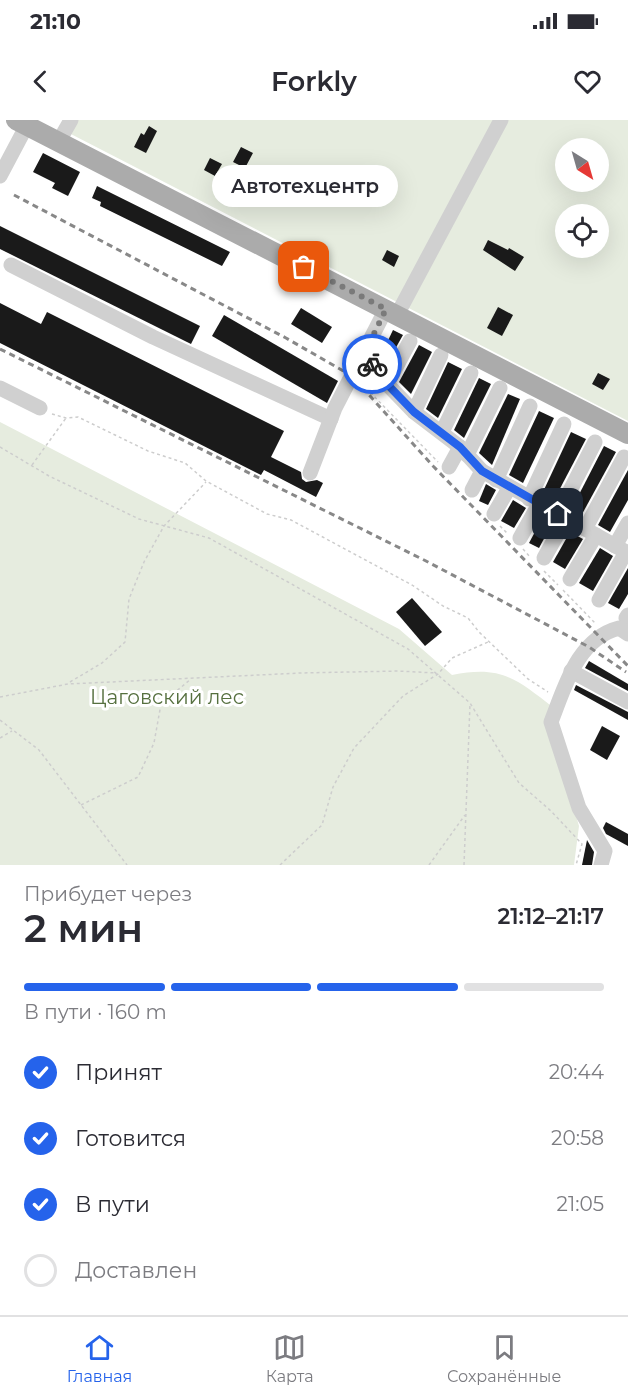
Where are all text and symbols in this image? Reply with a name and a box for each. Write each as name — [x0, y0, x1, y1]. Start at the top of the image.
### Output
text: 21:10 — [30, 8, 81, 35]
icon: back — [24, 65, 57, 98]
text: Forkly — [271, 65, 357, 98]
icon: heart — [571, 65, 604, 98]
north arrow — [555, 138, 609, 192]
map controls — [555, 138, 609, 258]
callout: Автотехцентр — [211, 165, 397, 207]
text: Автотехцентр — [231, 174, 379, 198]
button: locate — [555, 204, 609, 258]
pin — [278, 241, 329, 292]
icon: bag — [287, 250, 320, 283]
courier — [342, 334, 402, 394]
icon: bike — [356, 348, 389, 381]
pin — [532, 488, 583, 539]
icon: home — [541, 497, 574, 530]
park label: Цаговский лес — [90, 685, 244, 709]
text: Прибудет через — [24, 882, 192, 906]
text: 21:12–21:17 — [497, 903, 604, 930]
text: 2 мин — [24, 904, 143, 952]
text: В пути · 160 m — [24, 1000, 167, 1024]
icon: check — [24, 1056, 57, 1089]
text: Принят — [75, 1059, 162, 1086]
text: 20:44 — [549, 1060, 604, 1084]
icon: check — [24, 1122, 57, 1155]
text: Готовится — [75, 1125, 186, 1152]
text: 20:58 — [551, 1126, 604, 1150]
icon: check — [24, 1188, 57, 1221]
text: В пути — [75, 1191, 150, 1218]
text: 21:05 — [557, 1192, 604, 1216]
text: Доставлен — [75, 1257, 197, 1284]
tab: Главная — [67, 1331, 132, 1386]
tab: Карта — [266, 1331, 314, 1386]
tab: Сохранённые — [447, 1331, 561, 1386]

